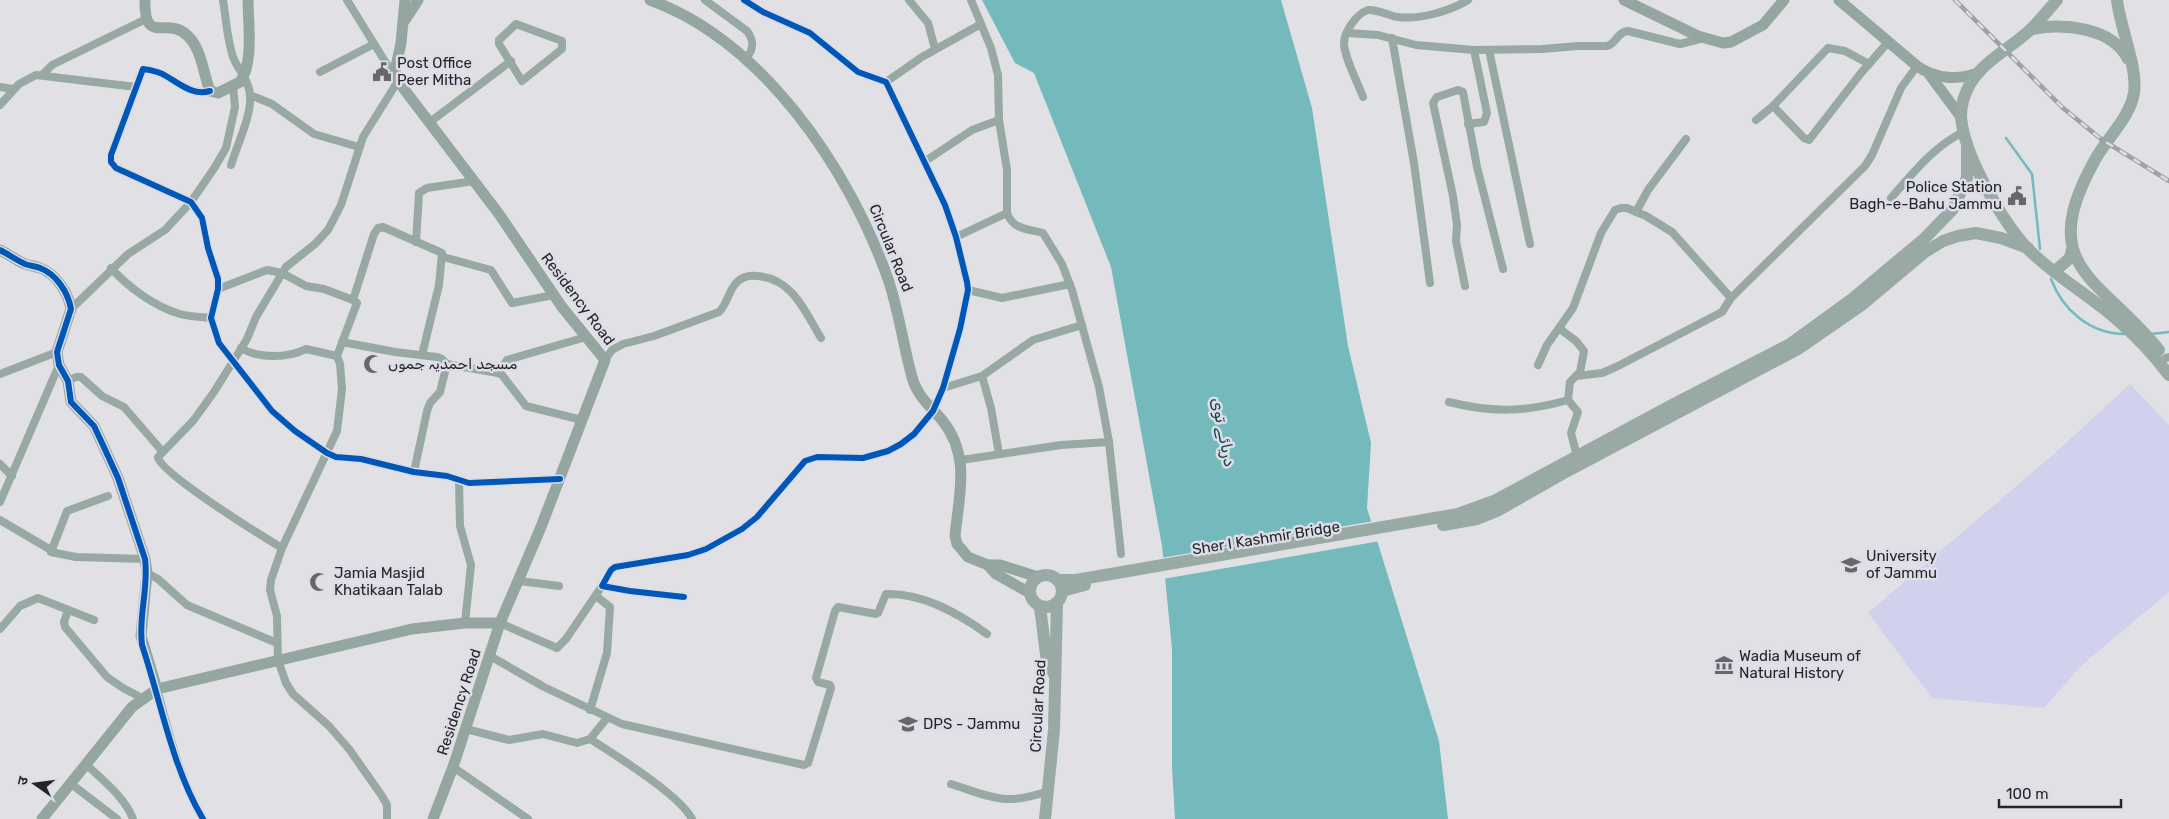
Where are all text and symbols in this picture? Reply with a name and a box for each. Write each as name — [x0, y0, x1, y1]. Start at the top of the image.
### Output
place label: Post Office Peer Mitha — [397, 54, 472, 89]
public building icon: Post Office Peer Mitha — [371, 61, 393, 83]
place label: Police Station Bagh-e-Bahu Jammu — [1849, 178, 2002, 213]
public building icon: Police Station Bagh-e-Bahu Jammu — [2006, 185, 2028, 207]
street label: Circular Road — [865, 202, 917, 294]
street label: Residency Road — [537, 249, 619, 349]
mosque icon: مسجد احمدیہ جموں — [362, 353, 384, 375]
place label: مسجد احمدیہ جموں — [388, 355, 517, 373]
water label: دریائے توی — [1207, 396, 1240, 469]
street label: Sher I Kashmir Bridge — [1191, 517, 1341, 559]
place label: University of Jammu — [1866, 547, 1937, 582]
school or university icon: University of Jammu — [1840, 554, 1862, 576]
place label: Jamia Masjid Khatikaan Talab — [334, 564, 443, 599]
mosque icon: Jamia Masjid Khatikaan Talab — [308, 571, 330, 593]
street label: Residency Road — [433, 646, 485, 758]
place label: Wadia Museum of Natural History — [1739, 647, 1861, 682]
museum icon: Wadia Museum of Natural History — [1713, 654, 1735, 676]
street label: Circular Road — [1027, 659, 1049, 753]
school or university icon: DPS - Jammu — [897, 713, 919, 735]
place label: DPS - Jammu — [923, 715, 1020, 733]
north arrow — [10, 759, 60, 809]
text: उ — [14, 774, 32, 787]
scale bar — [1999, 776, 2122, 808]
text: 100 m — [2006, 785, 2048, 803]

